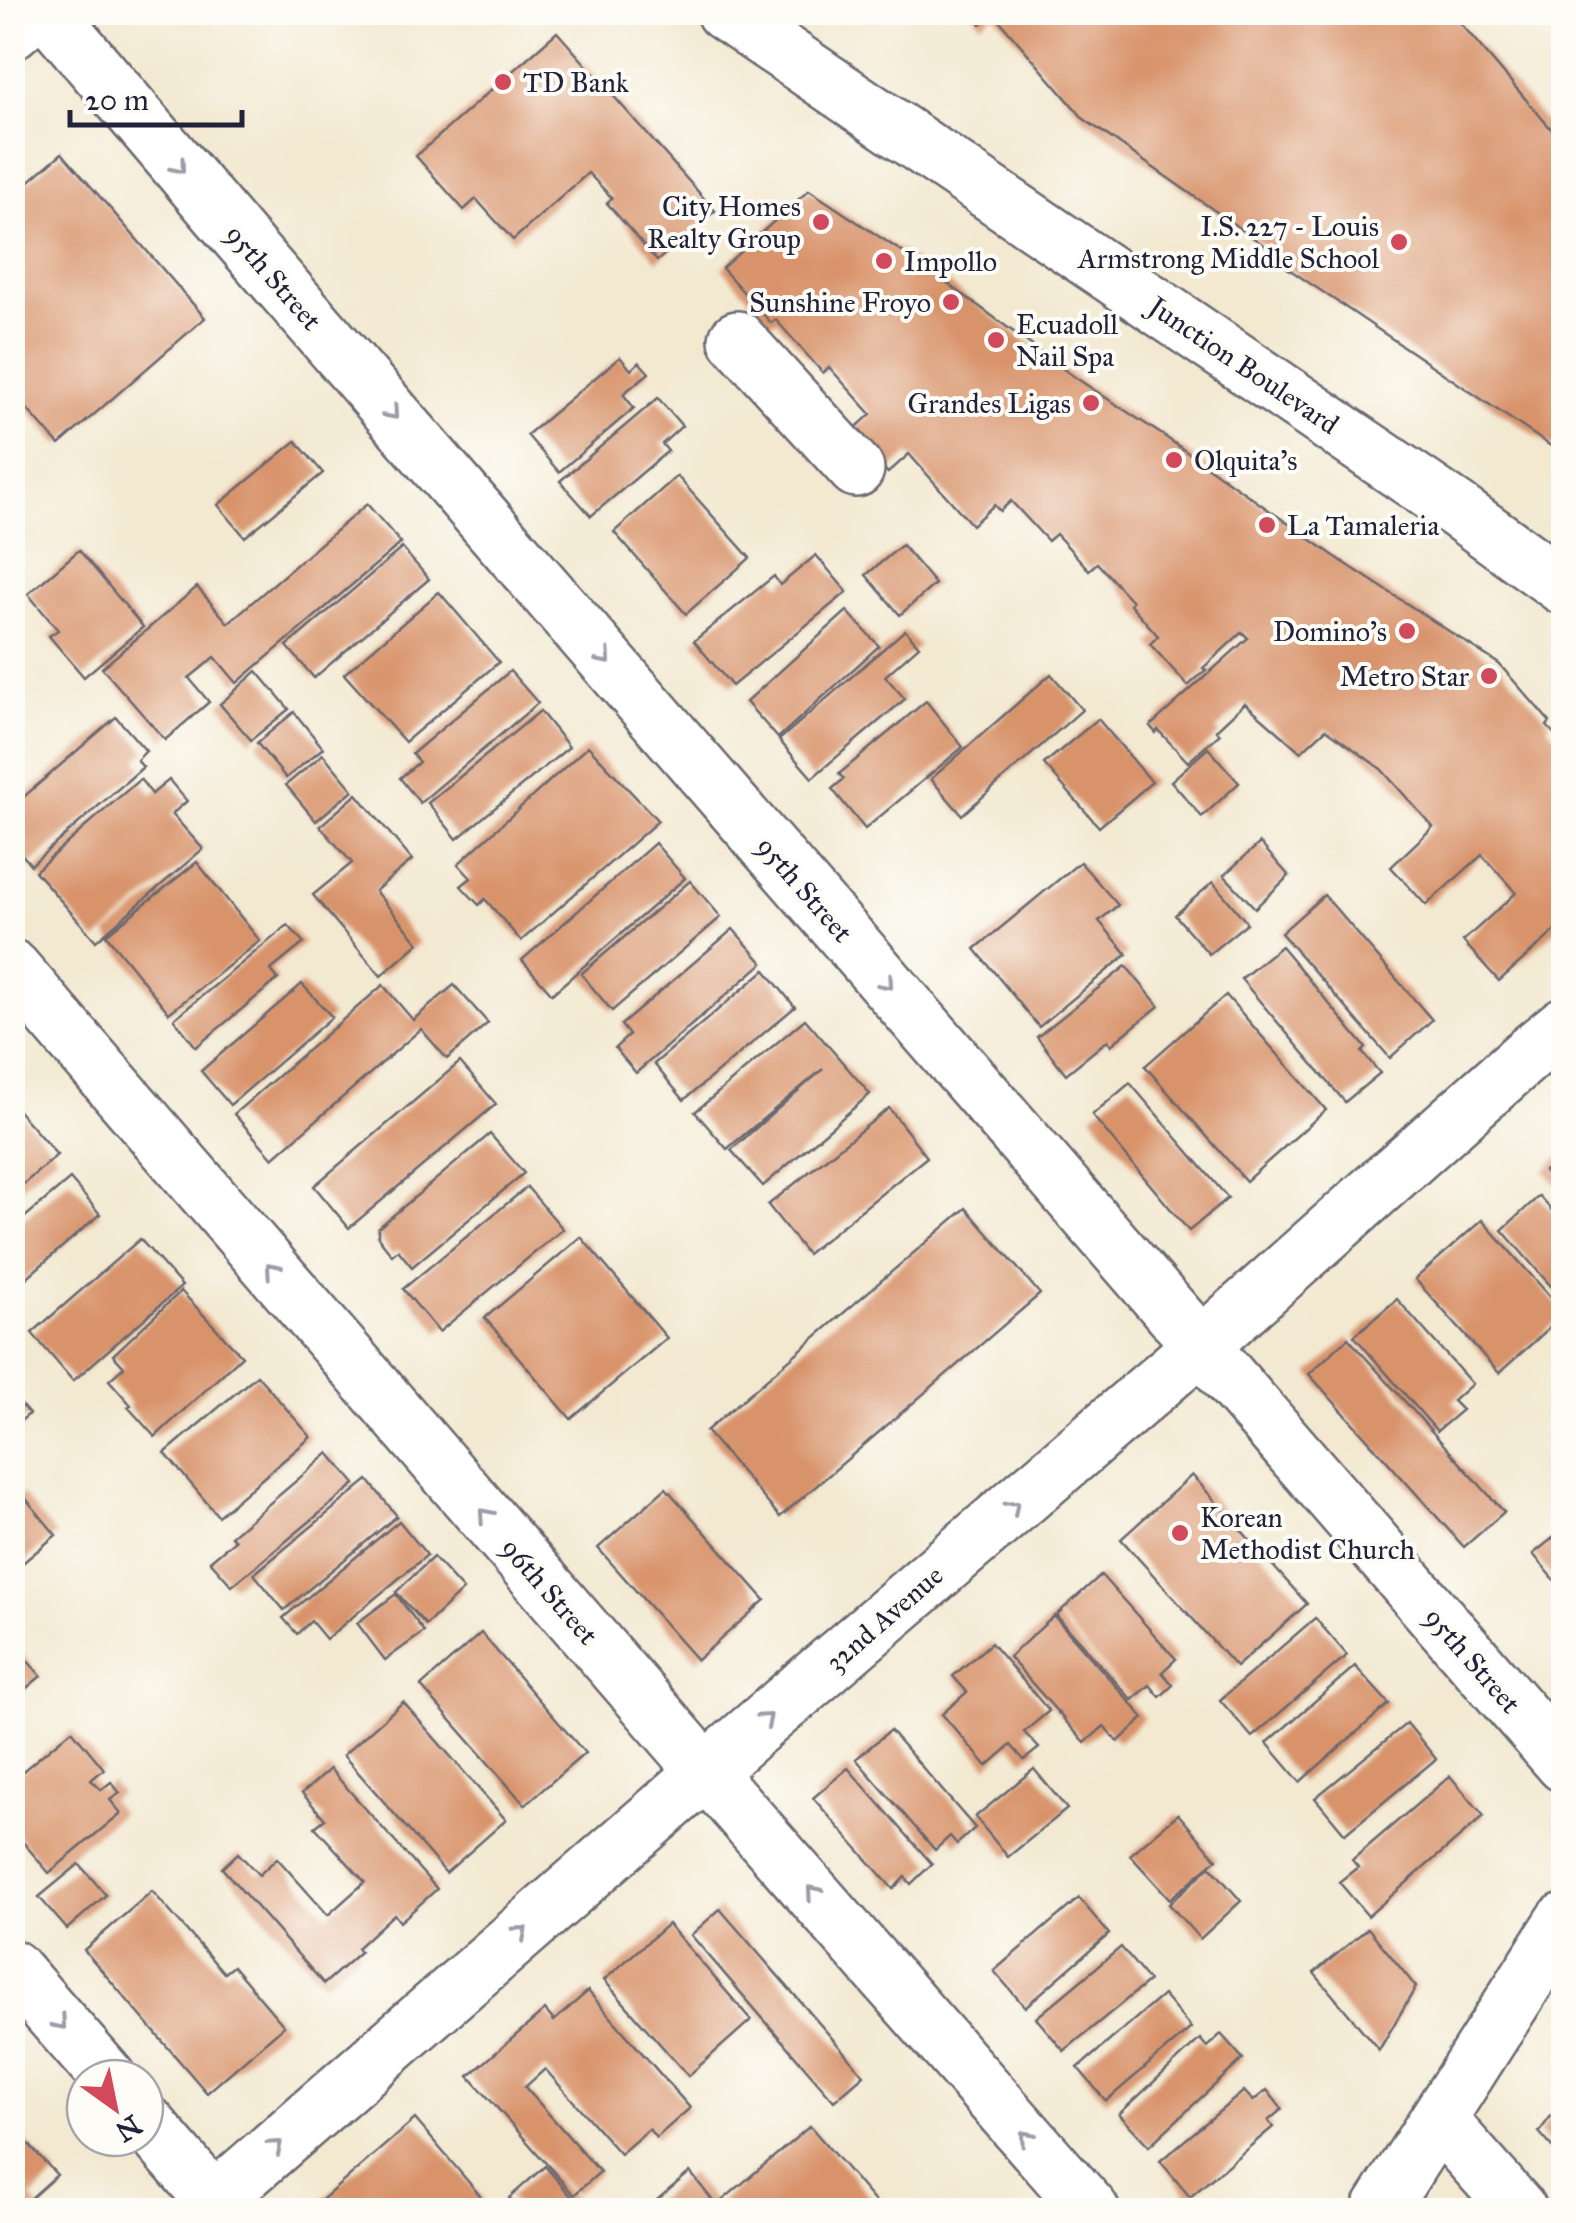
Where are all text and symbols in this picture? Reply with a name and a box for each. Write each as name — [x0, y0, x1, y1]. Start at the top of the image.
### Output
scale bar — [70, 65, 242, 127]
place label: TD Bank — [523, 65, 629, 100]
marker: TD Bank — [492, 71, 514, 93]
text: 20 m — [85, 82, 149, 118]
one-way arrow — [168, 155, 186, 173]
place label: City Homes Realty Group — [647, 189, 801, 256]
place label: I.S. 227 - Louis Armstrong Middle School — [1077, 209, 1379, 276]
marker: City Homes Realty Group — [810, 211, 832, 233]
street label: 95th Street — [218, 217, 329, 338]
marker: I.S. 227 - Louis Armstrong Middle School — [1388, 231, 1410, 253]
place label: Impollo — [904, 244, 997, 279]
marker: Impollo — [873, 250, 895, 272]
place label: Sunshine Froyo — [749, 285, 931, 320]
street label: Junction Boulevard — [1139, 287, 1346, 442]
marker: Sunshine Froyo — [940, 291, 962, 313]
place label: Ecuadoll Nail Spa — [1016, 307, 1118, 374]
marker: Ecuadoll Nail Spa — [985, 329, 1007, 351]
place label: Grandes Ligas — [908, 386, 1071, 421]
marker: Grandes Ligas — [1080, 392, 1102, 414]
one-way arrow — [380, 401, 398, 420]
place label: Olquita's — [1194, 443, 1297, 478]
marker: Olquita's — [1163, 449, 1185, 471]
place label: La Tamaleria — [1287, 508, 1440, 543]
marker: La Tamaleria — [1256, 514, 1278, 536]
place label: Domino's — [1273, 614, 1387, 649]
marker: Domino's — [1396, 620, 1418, 642]
one-way arrow — [593, 647, 611, 665]
place label: Metro Star — [1340, 659, 1469, 694]
marker: Metro Star — [1478, 665, 1500, 687]
street label: 95th Street — [749, 829, 860, 950]
one-way arrow — [876, 971, 894, 990]
one-way arrow — [266, 1262, 284, 1281]
place label: Korean Methodist Church — [1200, 1500, 1415, 1567]
one-way arrow — [1001, 1501, 1020, 1519]
one-way arrow — [478, 1508, 496, 1527]
marker: Korean Methodist Church — [1169, 1522, 1191, 1544]
street label: 96th Street — [494, 1531, 606, 1652]
street label: 32nd Avenue — [818, 1558, 950, 1679]
street label: 95th Street — [1417, 1600, 1528, 1721]
one-way arrow — [754, 1712, 773, 1730]
one-way arrow — [806, 1885, 824, 1904]
one-way arrow — [509, 1926, 528, 1944]
one-way arrow — [49, 2011, 67, 2030]
north arrow — [65, 2058, 165, 2158]
text: N — [109, 2107, 148, 2150]
one-way arrow — [1020, 2130, 1038, 2149]
one-way arrow — [265, 2140, 283, 2158]

